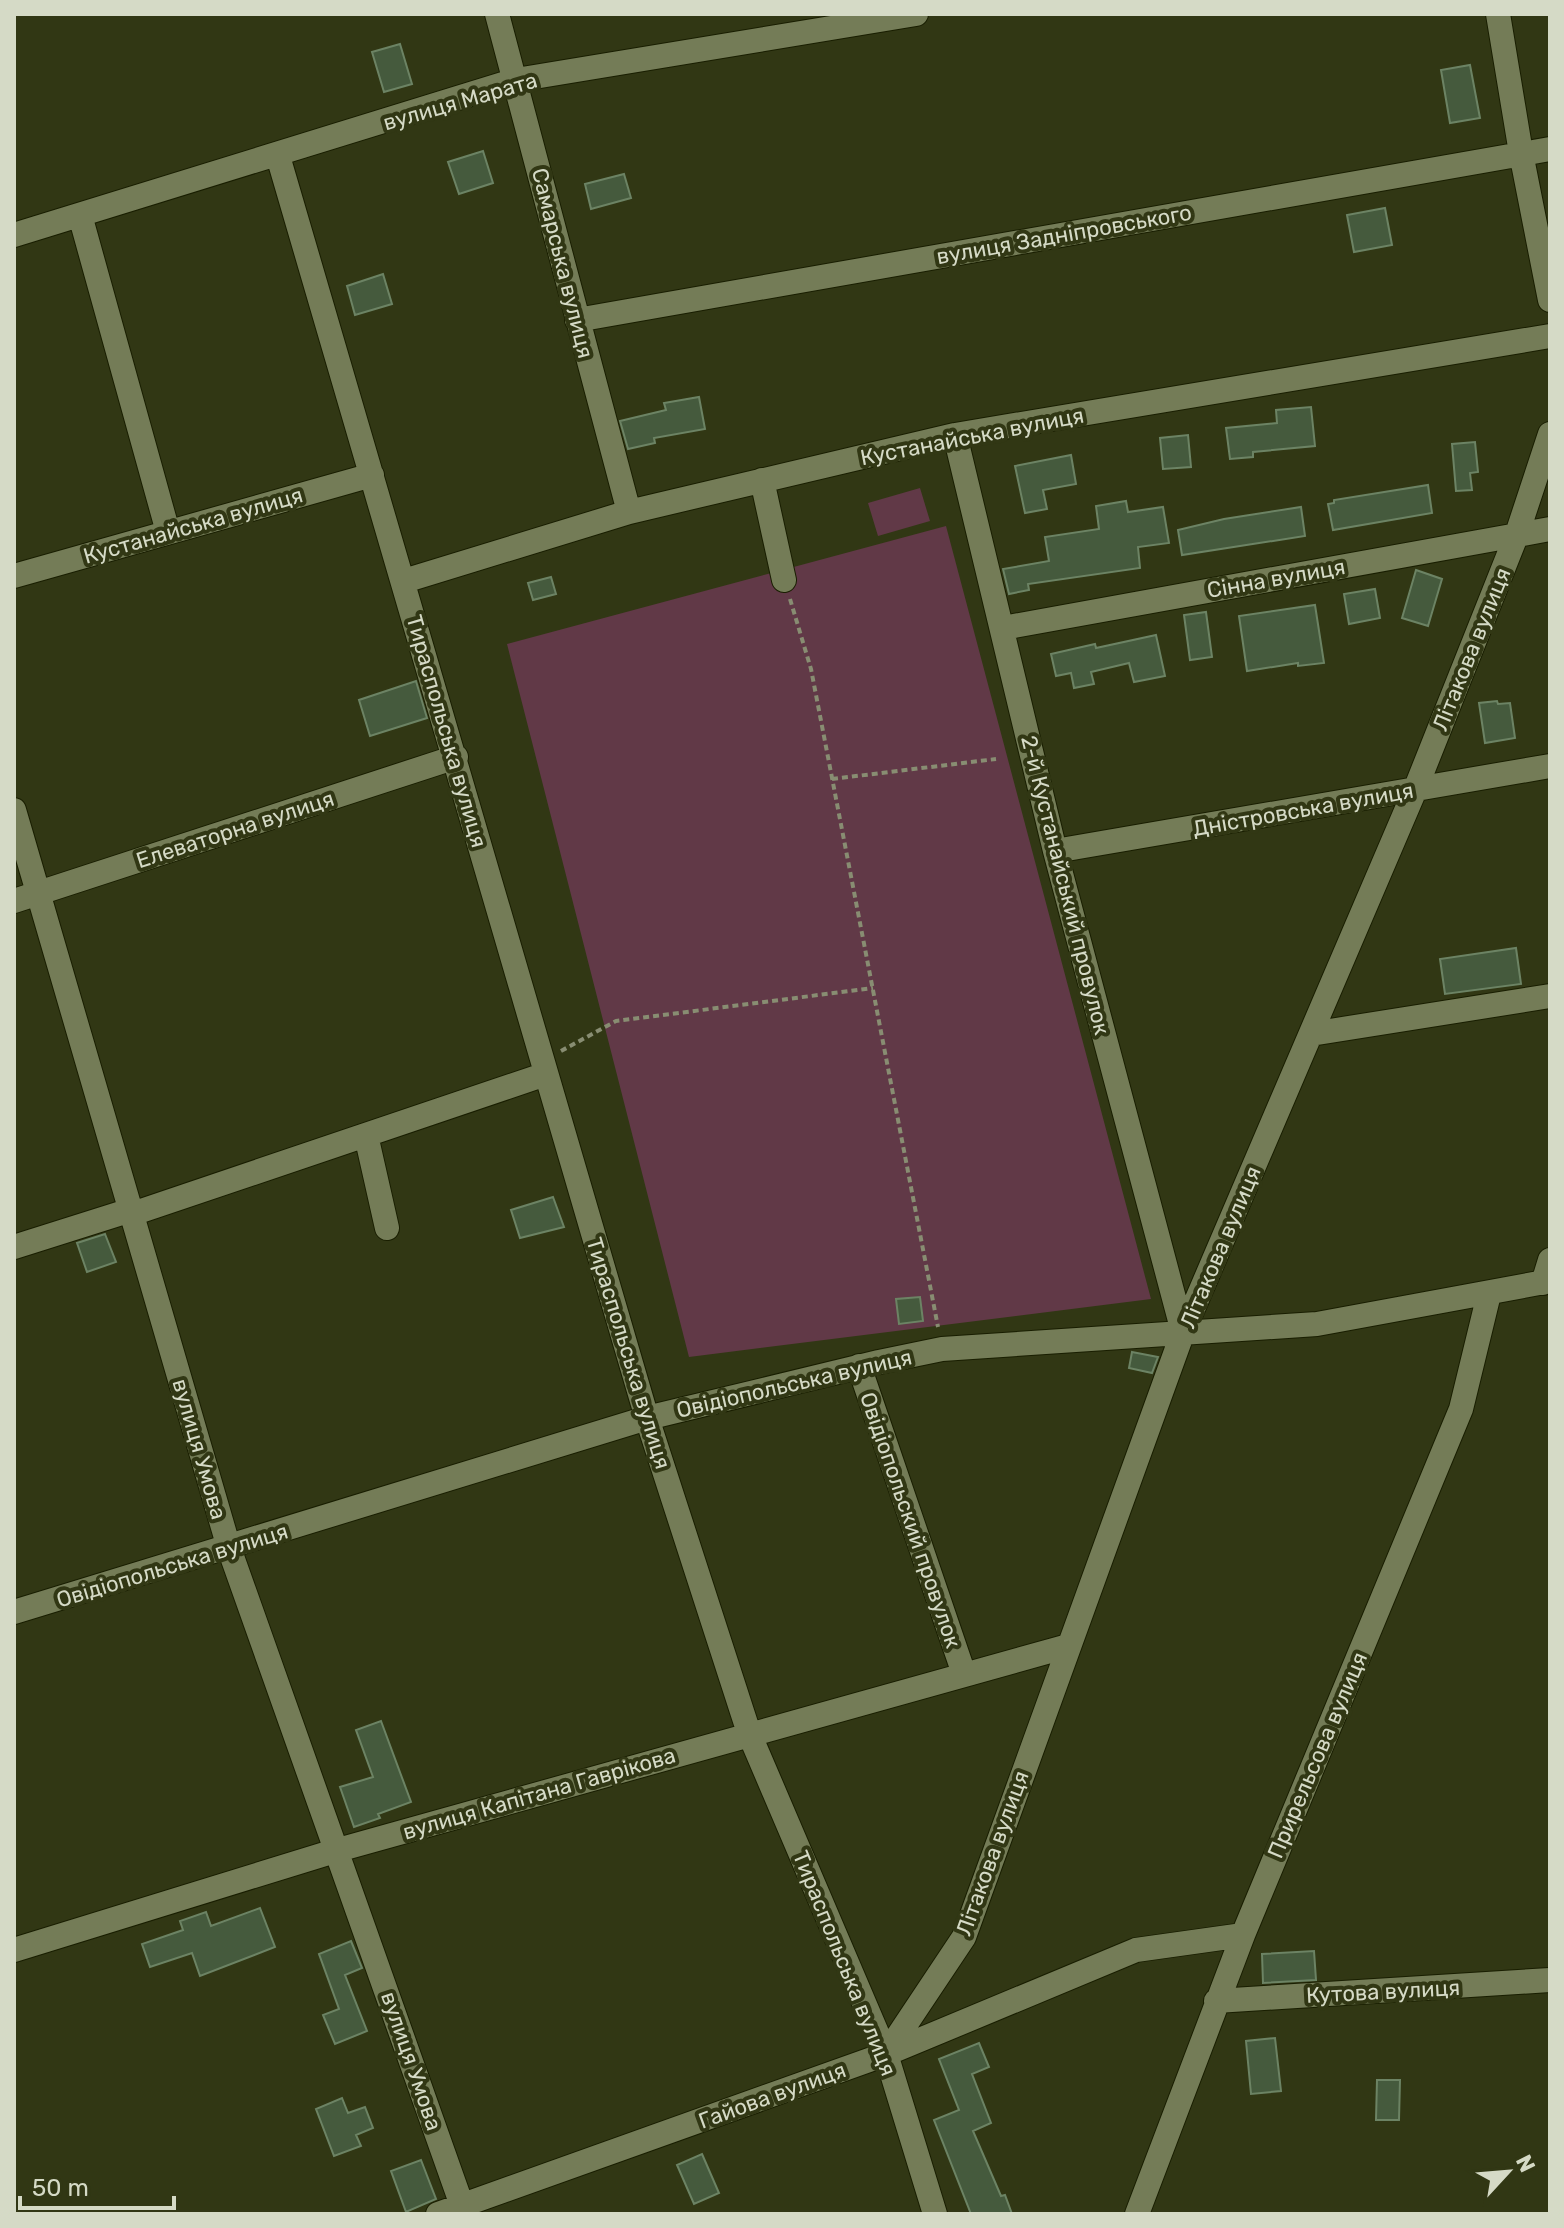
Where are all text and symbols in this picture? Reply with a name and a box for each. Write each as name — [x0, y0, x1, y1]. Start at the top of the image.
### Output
street label: вулиця Марата — [380, 67, 540, 136]
street label: Самарська вулиця — [526, 165, 599, 361]
street label: вулиця Задніпровського — [934, 199, 1194, 270]
street label: Кустанайська вулиця — [858, 402, 1086, 471]
street label: Кустанайська вулиця — [80, 481, 306, 570]
street label: Сінна вулиця — [1205, 553, 1347, 604]
street label: Літакова вулиця — [1426, 564, 1516, 735]
street label: Тираспольська вулиця — [400, 612, 493, 851]
street label: 2-й Кустанайський провулок — [1015, 733, 1116, 1038]
street label: Дністровська вулиця — [1191, 777, 1416, 842]
street label: Елеваторна вулиця — [133, 785, 337, 874]
street label: Літакова вулиця — [1174, 1162, 1267, 1332]
street label: Тираспольська вулиця — [580, 1234, 677, 1472]
street label: Овідіопольська вулиця — [674, 1343, 915, 1424]
street label: вулиця Умова — [167, 1376, 232, 1523]
street label: Овідіопольский провулок — [854, 1389, 967, 1652]
street label: Овідіопольська вулиця — [53, 1517, 291, 1614]
street label: Прирельсова вулиця — [1262, 1648, 1373, 1862]
street label: вулиця Капітана Гаврікова — [400, 1742, 679, 1845]
street label: Літакова вулиця — [950, 1767, 1035, 1939]
street label: Тираспольська вулиця — [787, 1847, 902, 2080]
street label: Кутова вулиця — [1305, 1974, 1461, 2009]
street label: вулиця Умова — [375, 1988, 448, 2134]
street label: Гайова вулиця — [695, 2056, 850, 2135]
north arrow — [1468, 2132, 1548, 2212]
text: N — [1510, 2150, 1541, 2176]
scale bar — [20, 2160, 174, 2210]
text: 50 m — [32, 2174, 89, 2202]

